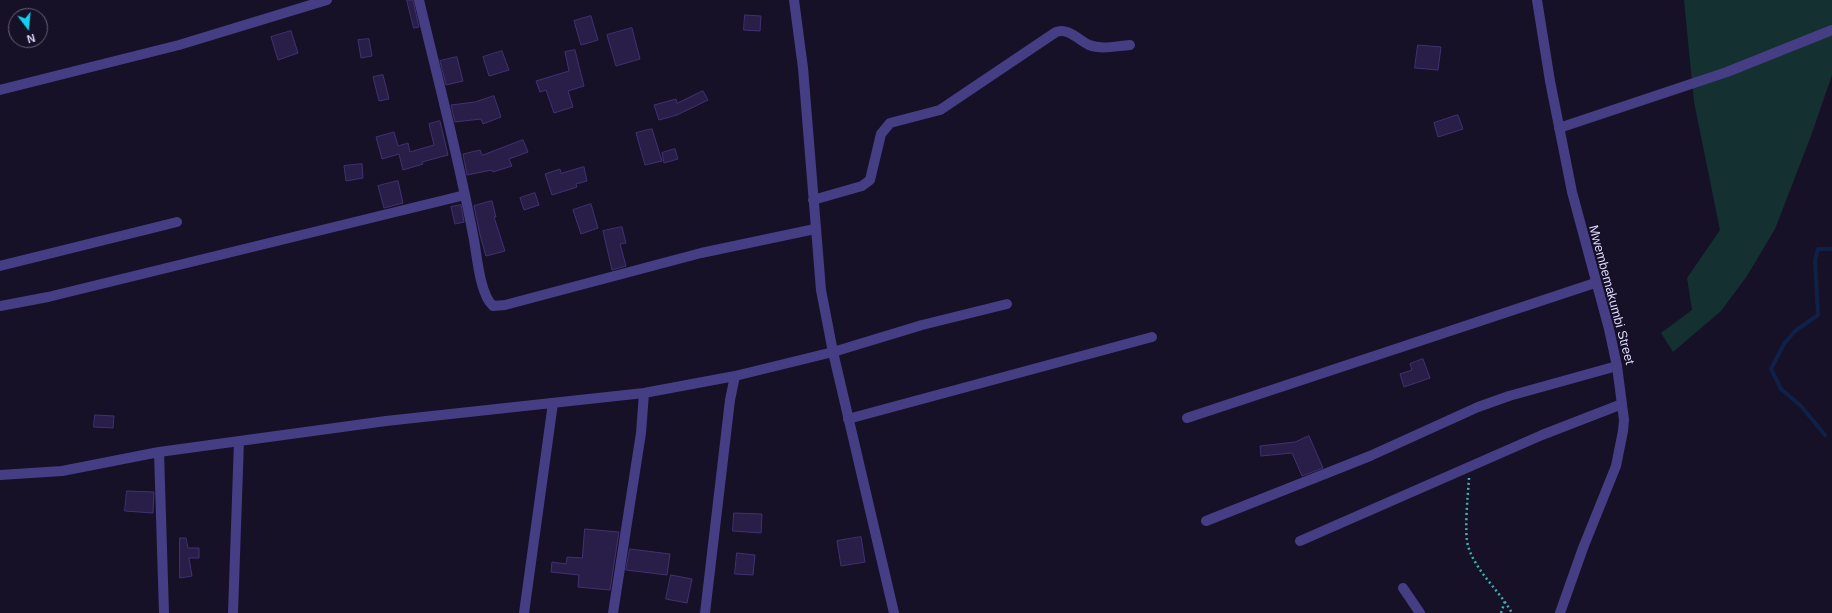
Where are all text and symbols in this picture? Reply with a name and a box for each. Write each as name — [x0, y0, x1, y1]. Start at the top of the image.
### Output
north arrow — [8, 8, 48, 48]
text: N — [26, 32, 37, 45]
street label: Mwembemakumbi Street — [1585, 224, 1637, 366]

